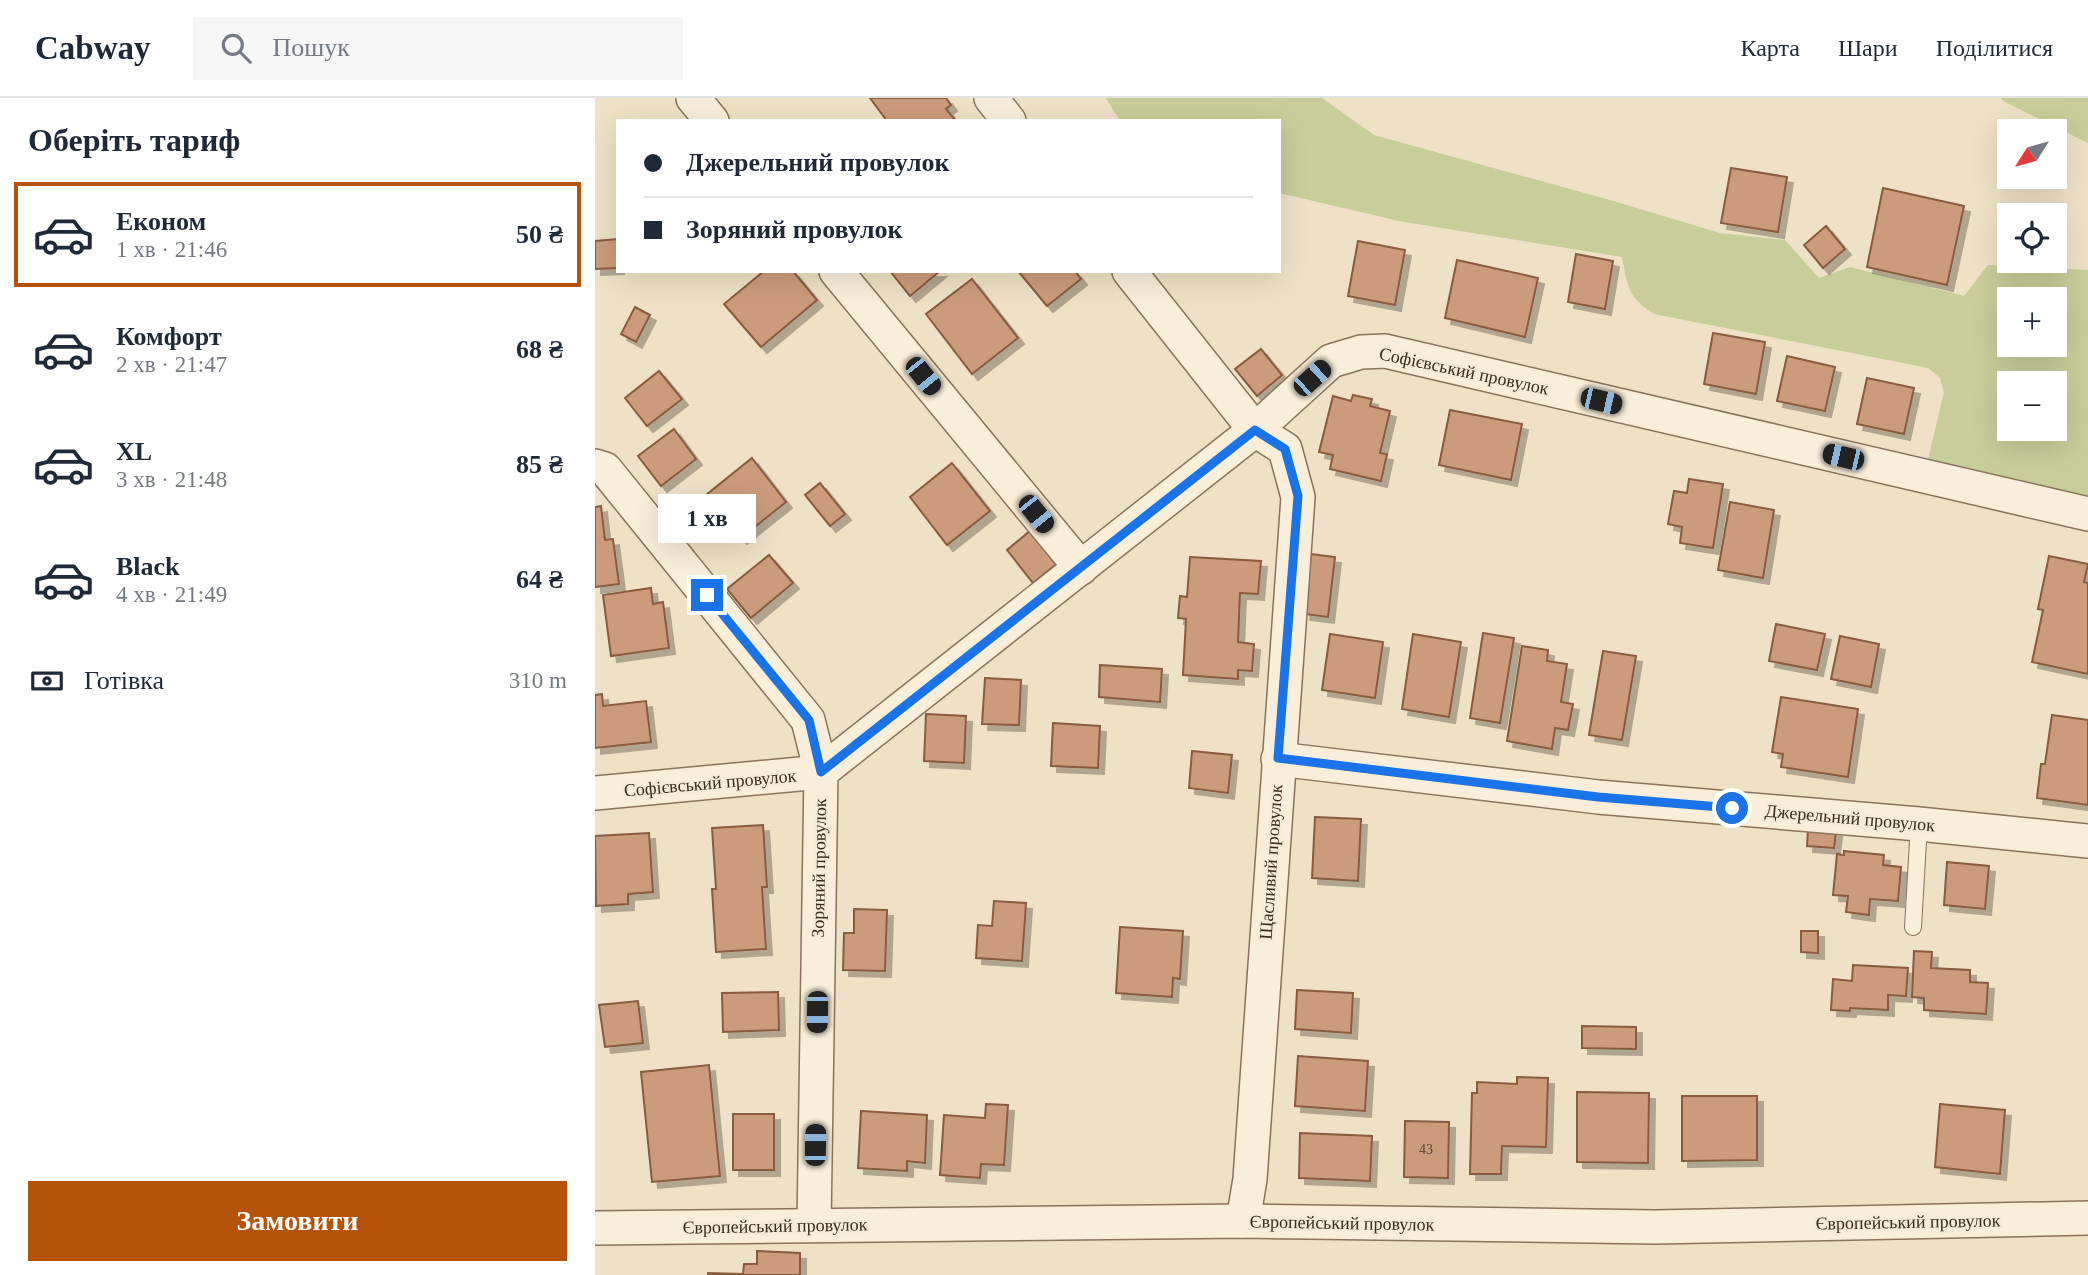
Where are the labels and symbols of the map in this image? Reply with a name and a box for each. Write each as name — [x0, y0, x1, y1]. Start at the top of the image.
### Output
north arrow — [1997, 119, 2067, 189]
street label: Софієвський провулок — [1377, 343, 1551, 399]
car — [902, 353, 945, 399]
car — [1290, 356, 1335, 400]
car — [1579, 386, 1624, 416]
car — [1821, 442, 1866, 472]
car — [1015, 491, 1058, 537]
callout: 1 хв — [658, 494, 756, 542]
route end — [691, 579, 723, 611]
street label: Софієвський провулок — [623, 765, 797, 800]
street label: Щасливий провулок — [1256, 784, 1286, 940]
route start — [1716, 792, 1748, 824]
street label: Зоряний провулок — [808, 798, 830, 938]
street label: Джерельний провулок — [1764, 801, 1936, 835]
car — [807, 991, 828, 1033]
car — [805, 1124, 826, 1166]
house number: 43 — [1419, 1142, 1433, 1157]
street label: Європейський провулок — [1815, 1210, 2001, 1234]
street label: Європейський провулок — [1249, 1211, 1435, 1235]
street label: Європейський провулок — [682, 1214, 868, 1238]

